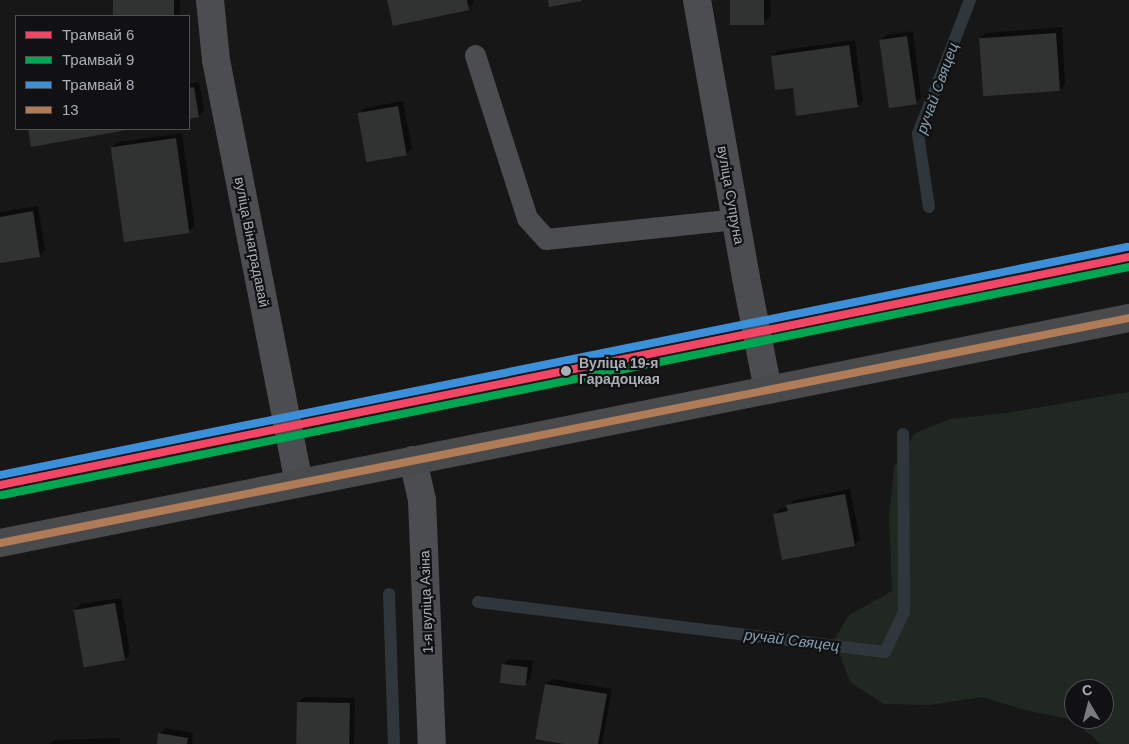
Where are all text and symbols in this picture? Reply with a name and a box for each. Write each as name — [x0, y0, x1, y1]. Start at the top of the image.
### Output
legend — [15, 15, 190, 130]
text: Трамвай 6 — [62, 26, 134, 43]
water label: ручай Свяцец — [912, 40, 962, 136]
text: Трамвай 9 — [62, 51, 134, 68]
text: Трамвай 8 — [62, 76, 134, 93]
text: 13 — [62, 101, 79, 118]
street label: вуліца Супруна — [714, 144, 748, 246]
street label: вуліца Вінаградавай — [231, 175, 273, 309]
place label: Вуліца 19-я Гарадоцкая — [579, 355, 660, 388]
marker: Вуліца 19-я Гарадоцкая — [557, 362, 575, 380]
street label: 1-я вуліца Азіна — [416, 550, 436, 654]
water label: ручай Свяцец — [743, 625, 841, 655]
north arrow — [1064, 679, 1114, 729]
text: С — [1081, 682, 1093, 699]

